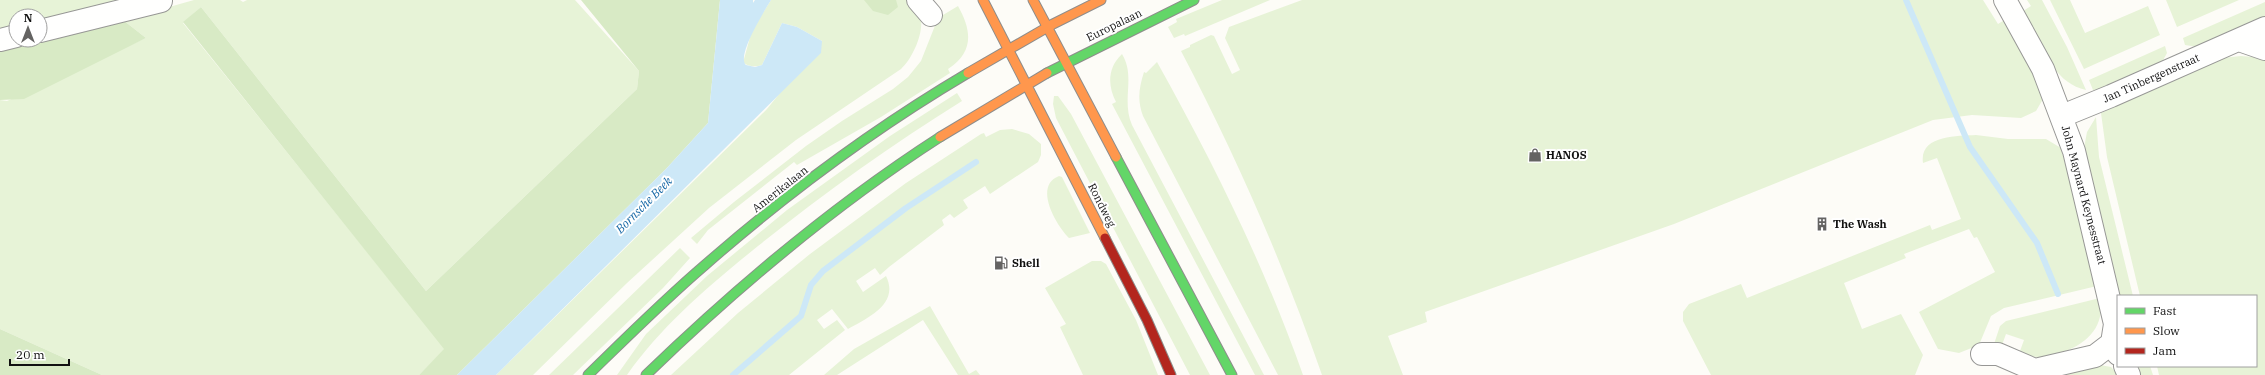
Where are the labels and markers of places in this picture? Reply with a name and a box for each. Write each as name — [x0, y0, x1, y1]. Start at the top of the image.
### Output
shop icon: HANOS — [1527, 147, 1543, 163]
place label: HANOS — [1546, 148, 1587, 162]
building icon: The Wash — [1814, 216, 1830, 232]
place label: The Wash — [1833, 217, 1887, 231]
fuel station icon: Shell — [993, 255, 1009, 271]
place label: Shell — [1012, 256, 1040, 270]

